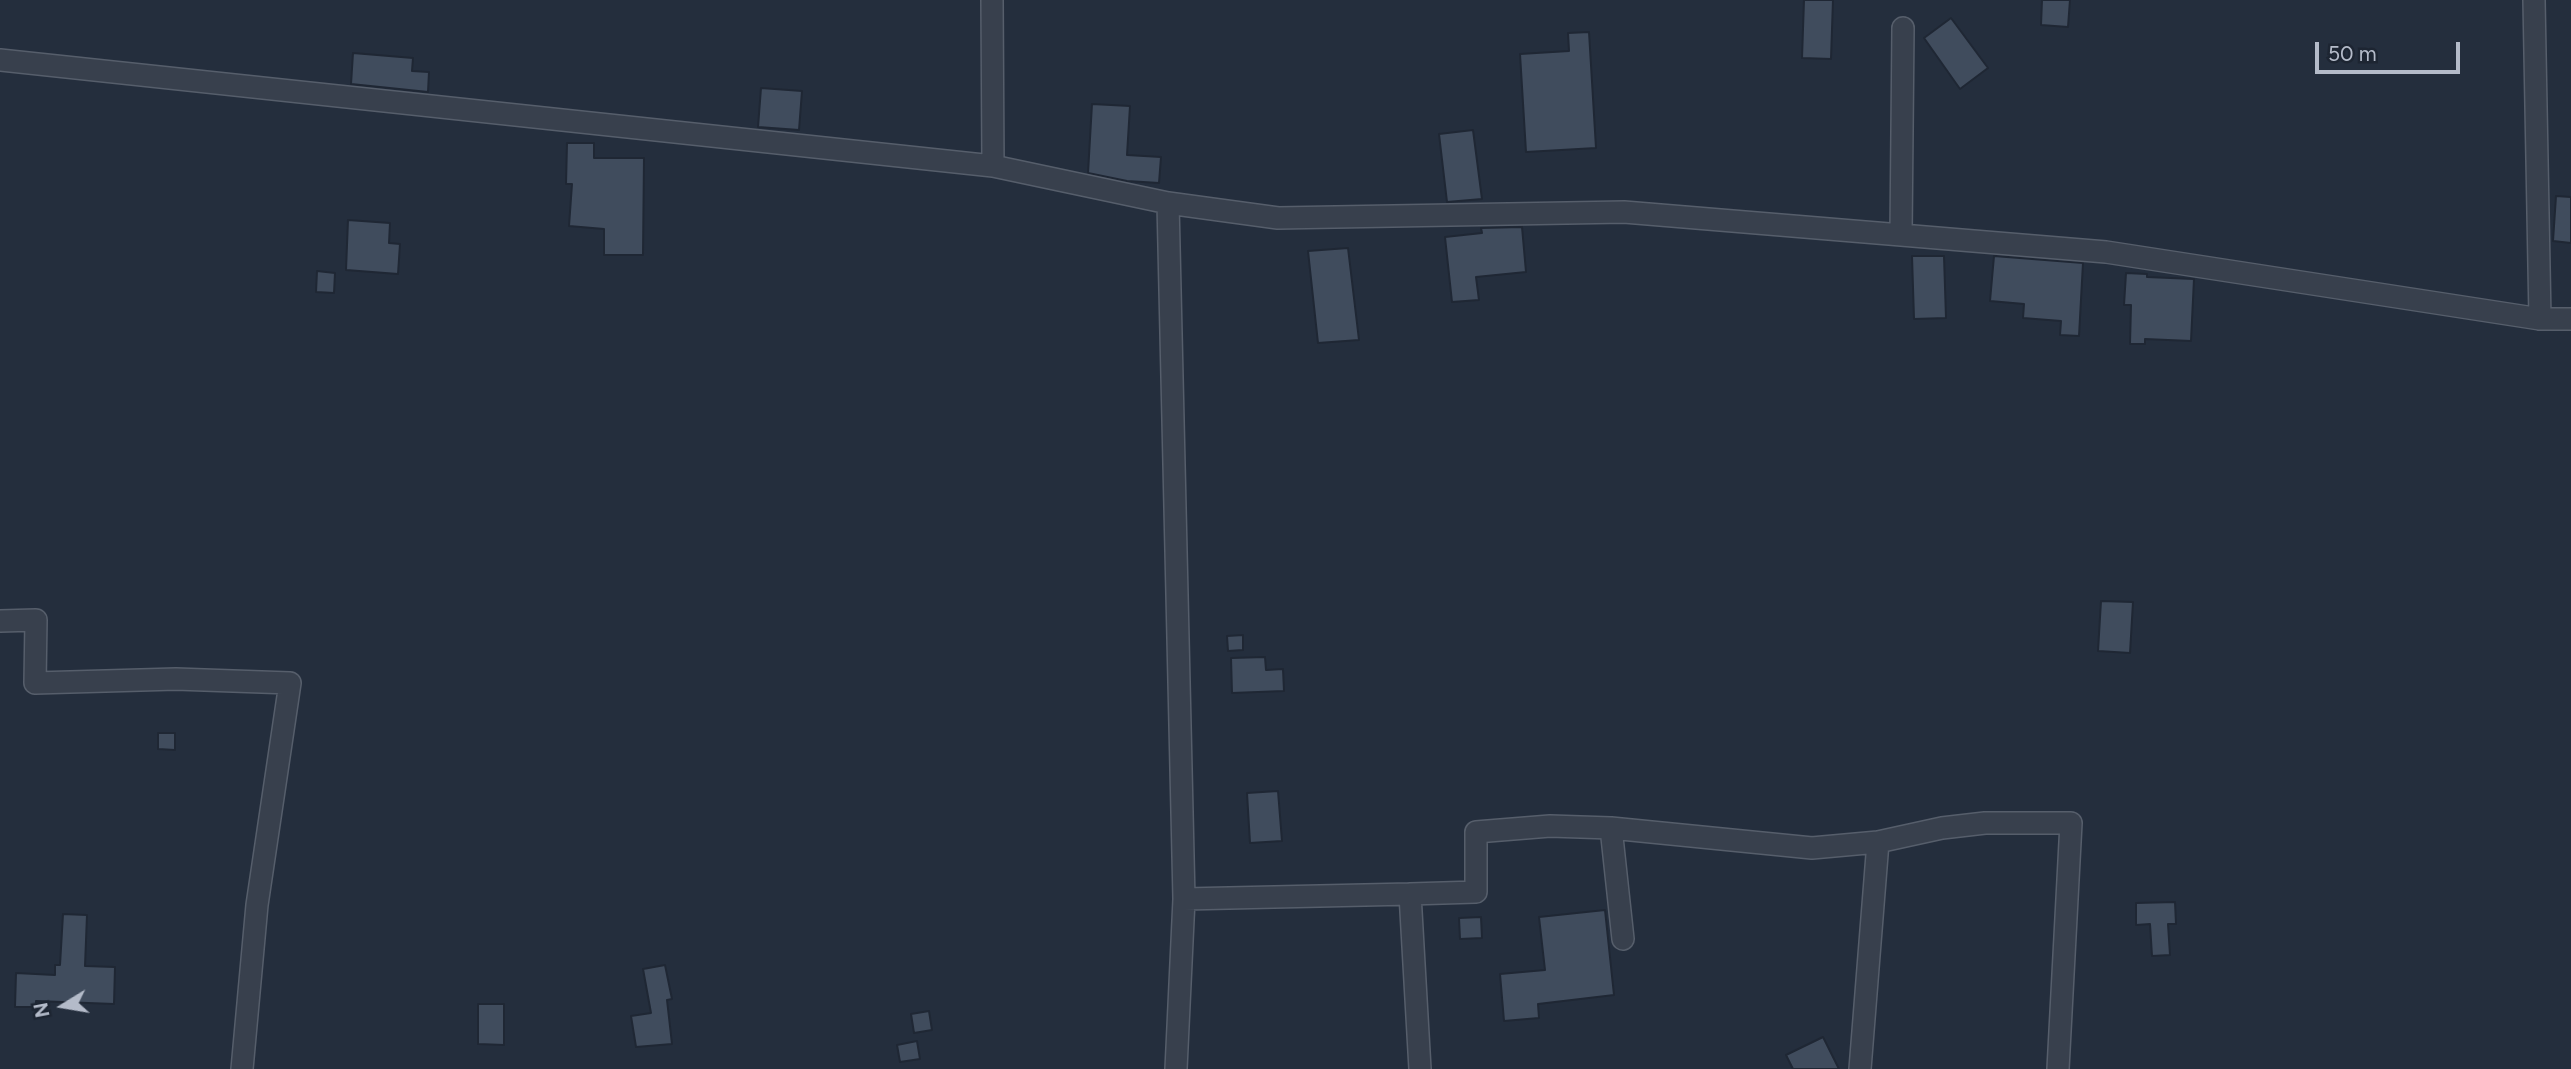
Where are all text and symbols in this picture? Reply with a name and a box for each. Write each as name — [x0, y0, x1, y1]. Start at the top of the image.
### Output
scale bar — [2319, 28, 2464, 72]
text: 50 m — [2328, 41, 2377, 66]
north arrow — [28, 971, 98, 1041]
text: N — [29, 1001, 55, 1020]

